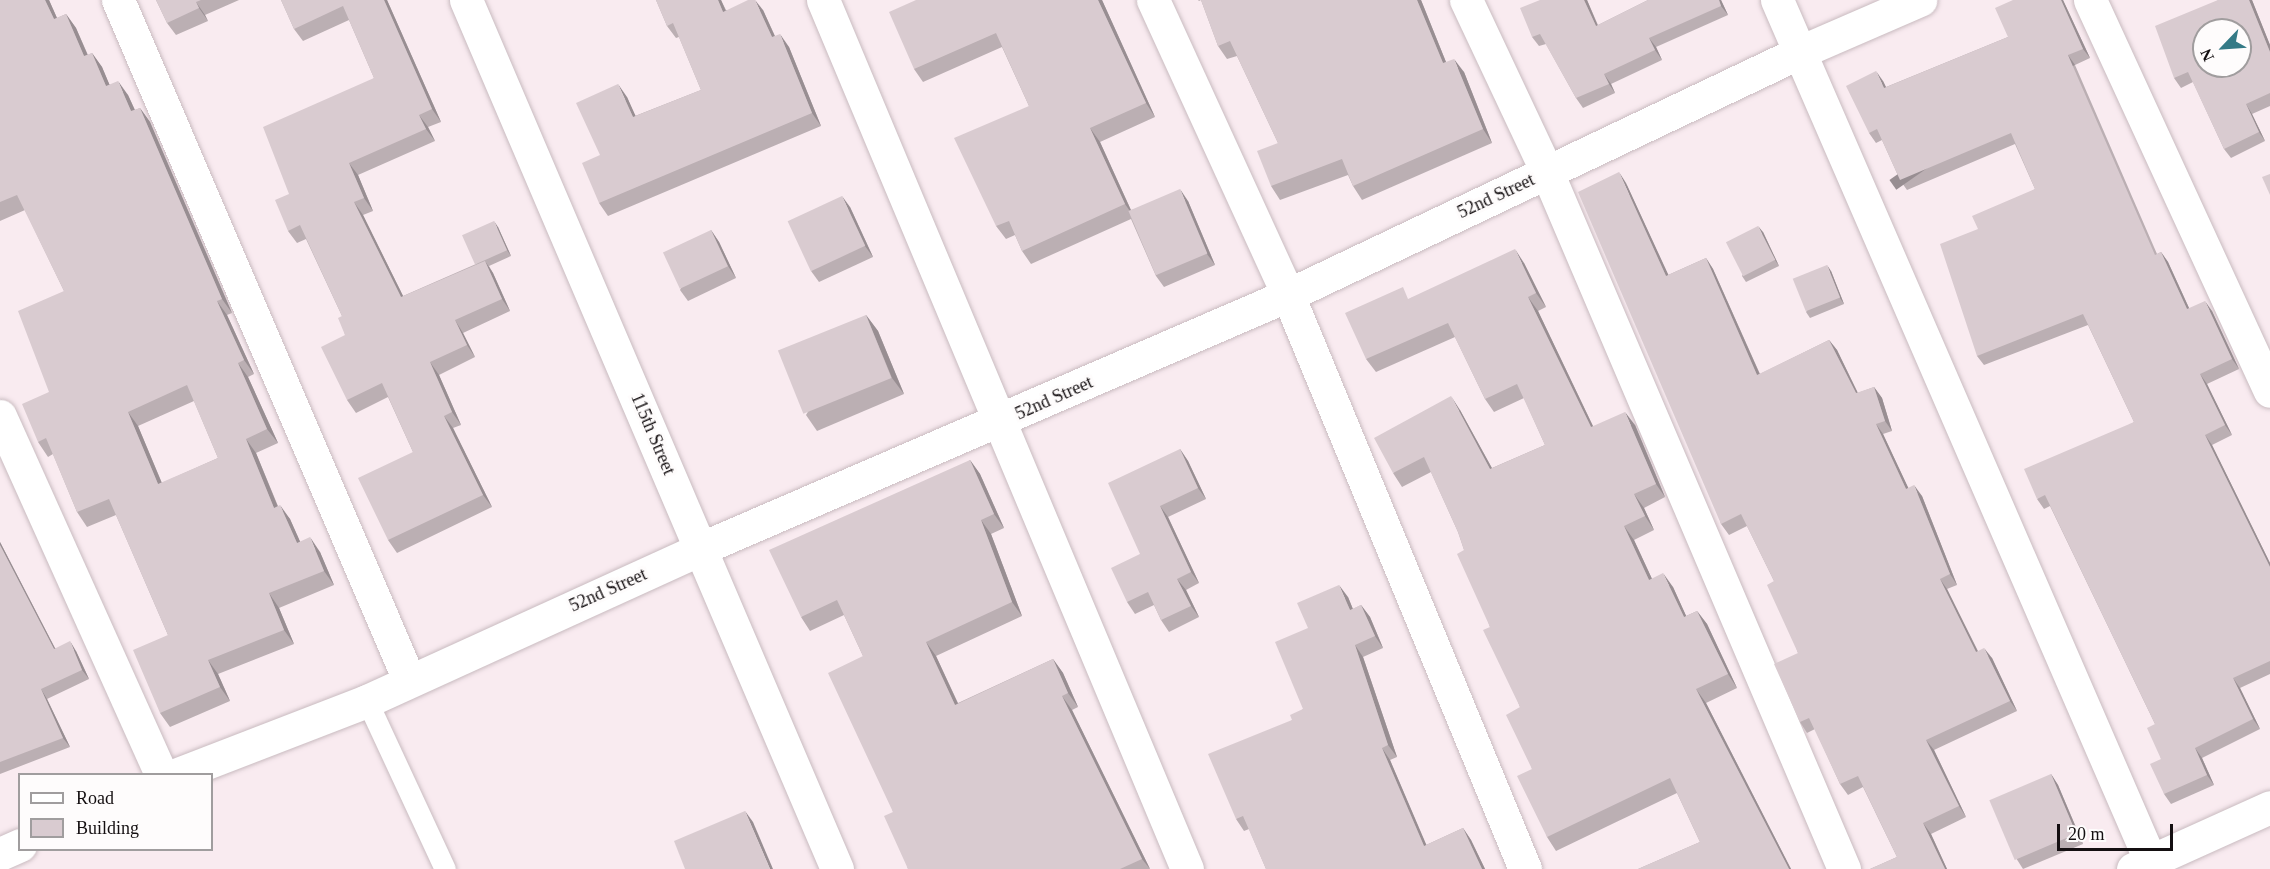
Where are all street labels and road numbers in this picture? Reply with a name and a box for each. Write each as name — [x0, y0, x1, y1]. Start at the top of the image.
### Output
street label: 52nd Street — [1454, 169, 1538, 223]
street label: 52nd Street — [1012, 371, 1096, 425]
street label: 115th Street — [626, 390, 680, 478]
street label: 52nd Street — [566, 563, 650, 617]

